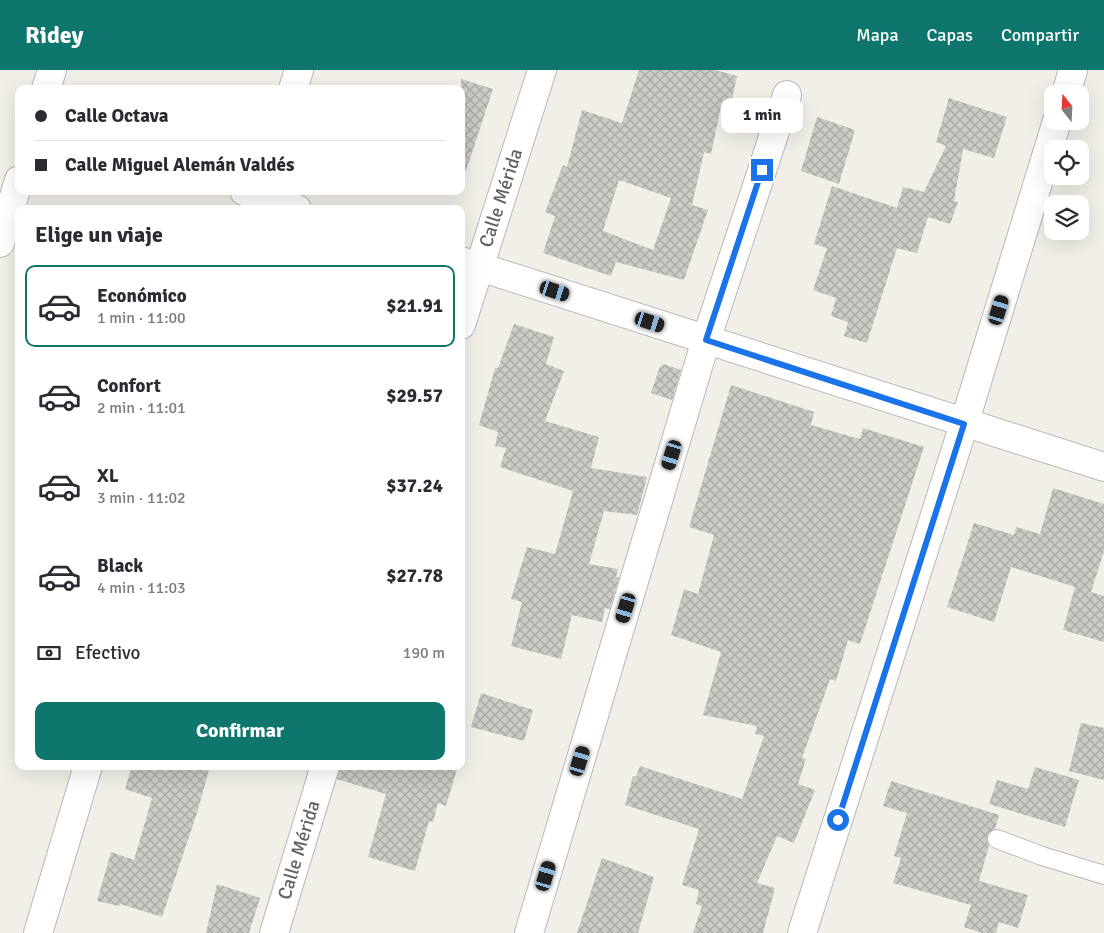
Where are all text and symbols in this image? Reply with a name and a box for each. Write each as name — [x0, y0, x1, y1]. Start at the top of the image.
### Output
text: Ridey — [25, 20, 84, 50]
text: Mapa — [856, 24, 899, 46]
text: Capas — [927, 24, 973, 46]
text: Compartir — [1001, 24, 1079, 46]
north arrow — [1044, 85, 1089, 130]
map controls — [1044, 85, 1089, 240]
callout: 1 min — [721, 98, 803, 132]
text: Calle Octava — [65, 104, 168, 128]
text: 1 min — [743, 105, 781, 125]
button: locate — [1044, 140, 1089, 185]
street label: Calle Mérida — [474, 146, 528, 250]
text: Calle Miguel Alemán Valdés — [65, 153, 294, 177]
route end — [751, 159, 773, 181]
button: layers — [1044, 195, 1089, 240]
text: Elige un viaje — [35, 221, 163, 248]
car — [538, 279, 571, 303]
icon: car — [37, 284, 82, 329]
text: Económico — [97, 284, 187, 308]
car — [987, 293, 1010, 327]
text: $21.91 — [386, 294, 443, 318]
text: 1 min · 11:00 — [97, 308, 186, 328]
car — [633, 310, 666, 334]
icon: car — [37, 374, 82, 419]
text: Confort — [97, 374, 161, 398]
text: $29.57 — [386, 384, 443, 408]
text: 2 min · 11:01 — [97, 398, 186, 418]
car — [660, 438, 683, 472]
icon: car — [37, 464, 82, 509]
text: XL — [97, 464, 119, 488]
text: $37.24 — [386, 474, 443, 498]
text: 3 min · 11:02 — [97, 488, 186, 508]
icon: car — [37, 554, 82, 599]
text: Black — [97, 554, 143, 578]
text: $27.78 — [386, 564, 443, 588]
text: 4 min · 11:03 — [97, 578, 186, 598]
car — [614, 591, 637, 625]
icon: cash — [35, 639, 63, 667]
text: Efectivo — [75, 641, 140, 665]
text: 190 m — [403, 643, 445, 663]
button: Confirmar — [35, 702, 445, 760]
car — [568, 744, 591, 778]
street label: Calle Mérida — [273, 798, 325, 902]
route start — [827, 809, 849, 831]
car — [534, 859, 557, 893]

